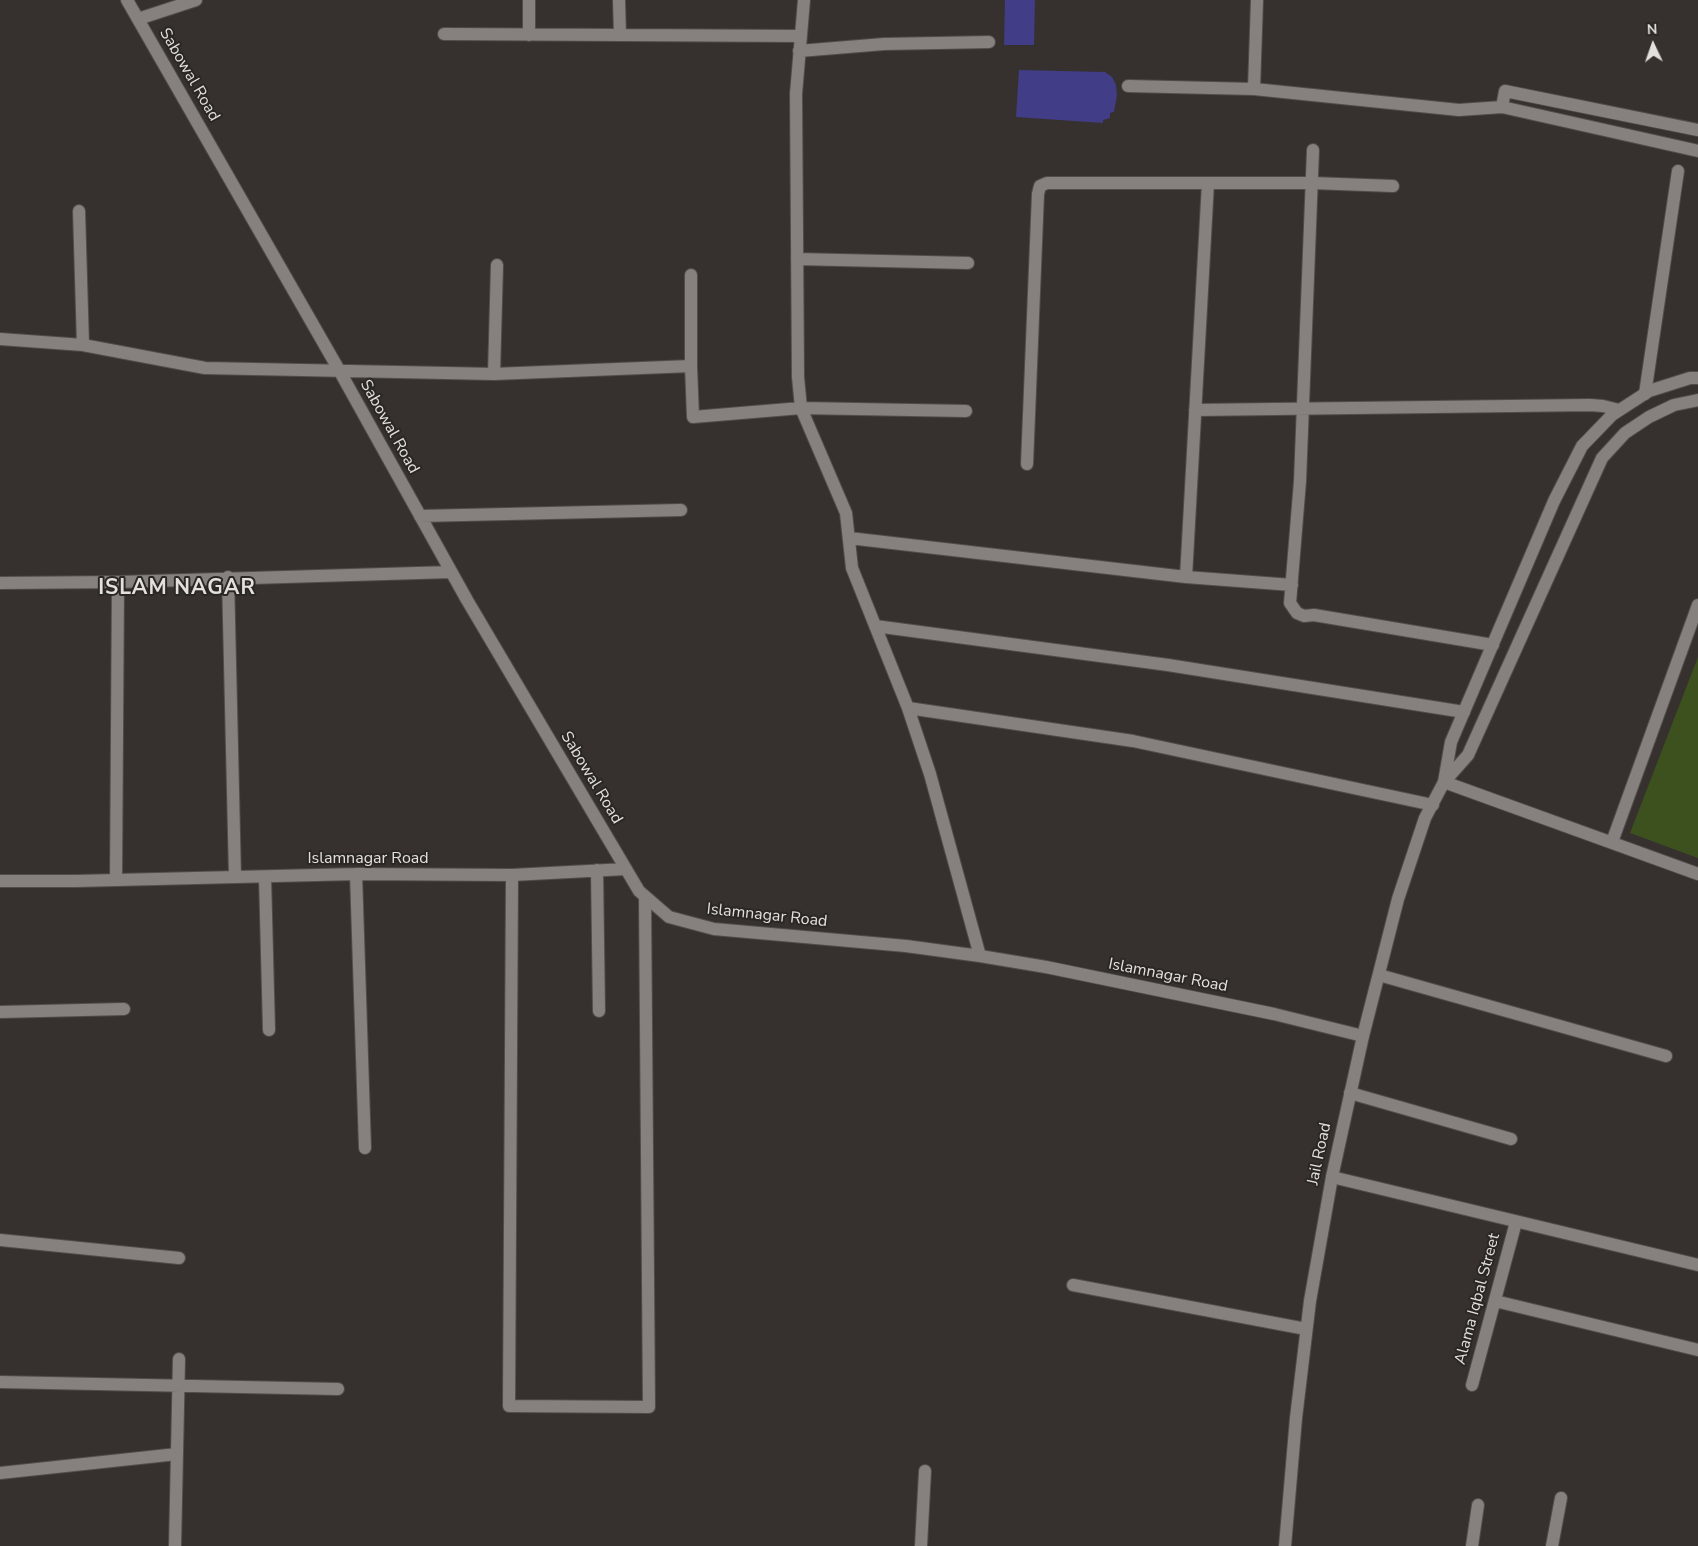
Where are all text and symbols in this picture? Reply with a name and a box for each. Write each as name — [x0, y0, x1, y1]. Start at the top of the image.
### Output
north arrow — [1628, 20, 1678, 70]
text: N — [1646, 20, 1658, 39]
street label: Sabowal Road — [155, 25, 223, 125]
street label: Sabowal Road — [355, 377, 423, 477]
district label: ISLAM NAGAR — [97, 576, 257, 602]
street label: Sabowal Road — [556, 728, 626, 828]
street label: Islamnagar Road — [307, 849, 429, 869]
street label: Islamnagar Road — [706, 900, 828, 932]
street label: Islamnagar Road — [1107, 955, 1229, 997]
street label: Jail Road — [1304, 1121, 1336, 1187]
street label: Alama Iqbal Street — [1451, 1231, 1505, 1367]

